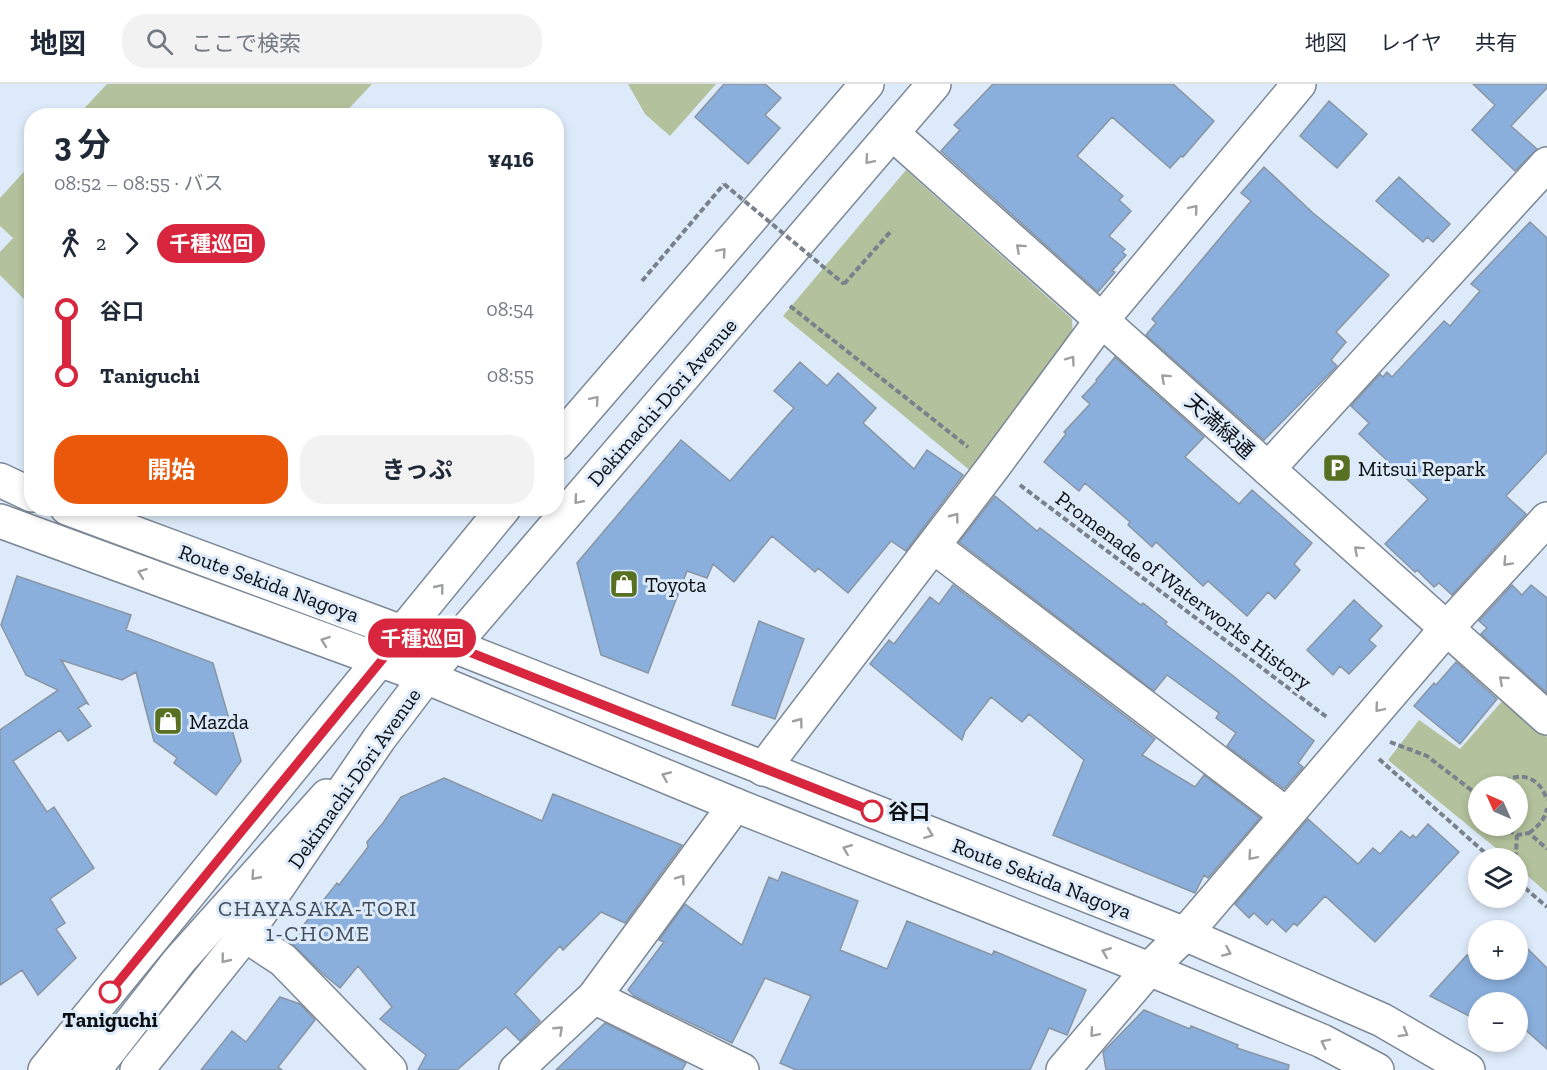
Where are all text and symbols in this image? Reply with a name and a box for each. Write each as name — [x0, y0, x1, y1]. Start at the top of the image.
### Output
search box — [122, 14, 542, 68]
icon: search — [143, 25, 176, 58]
text: 地図 — [30, 27, 86, 60]
text: ここで検索 — [191, 30, 301, 57]
text: 地図 — [1305, 30, 1347, 55]
text: レイヤ — [1380, 30, 1442, 55]
text: 共有 — [1475, 30, 1517, 55]
text: 3 分 — [54, 125, 111, 164]
text: ¥416 — [488, 146, 534, 173]
one-way arrow — [865, 153, 876, 164]
text: 08:52 – 08:55 · バス — [54, 171, 224, 195]
one-way arrow — [1187, 205, 1198, 216]
icon: walk — [54, 227, 87, 260]
icon: forward — [115, 227, 148, 260]
text: 2 — [96, 231, 106, 255]
text: 千種巡回 — [169, 231, 253, 256]
one-way arrow — [1016, 244, 1027, 255]
one-way arrow — [715, 248, 726, 259]
text: 08:54 — [486, 297, 534, 321]
text: 谷口 — [100, 298, 144, 325]
street label: Dekimachi-Dōri Avenue — [582, 313, 742, 491]
one-way arrow — [1064, 356, 1075, 367]
text: Taniguchi — [100, 362, 200, 389]
text: 08:55 — [487, 363, 534, 387]
one-way arrow — [1161, 374, 1172, 385]
street label: 天満緑通 — [1180, 389, 1260, 463]
one-way arrow — [588, 396, 599, 407]
button: 開始 — [54, 435, 288, 504]
button: きっぷ — [300, 435, 534, 504]
parking icon: Mitsui Repark — [1321, 452, 1353, 484]
place label: Mitsui Repark — [1358, 456, 1486, 481]
street label: Promenade of Waterworks History — [1051, 485, 1317, 695]
one-way arrow — [574, 493, 585, 504]
one-way arrow — [948, 513, 959, 524]
street label: Route Sekida Nagoya — [175, 539, 363, 627]
one-way arrow — [1354, 546, 1364, 557]
one-way arrow — [1504, 555, 1515, 566]
one-way arrow — [137, 568, 148, 581]
shop icon: Toyota — [608, 568, 640, 600]
place label: Toyota — [645, 572, 706, 597]
one-way arrow — [433, 584, 444, 595]
line badge: 千種巡回 — [380, 618, 464, 658]
text: 千種巡回 — [380, 626, 464, 651]
one-way arrow — [320, 636, 331, 648]
one-way arrow — [1499, 676, 1510, 687]
street label: Dekimachi-Dōri Avenue — [282, 683, 426, 873]
one-way arrow — [1375, 701, 1386, 712]
shop icon: Mazda — [152, 705, 184, 737]
place label: Mazda — [189, 709, 249, 734]
one-way arrow — [791, 718, 802, 729]
one-way arrow — [661, 771, 672, 783]
north arrow — [1468, 776, 1528, 836]
map controls — [1468, 776, 1528, 1052]
place label: 谷口 — [888, 799, 930, 824]
marker: 谷口 — [861, 800, 883, 822]
one-way arrow — [923, 826, 934, 839]
street label: Route Sekida Nagoya — [949, 832, 1135, 924]
one-way arrow — [842, 844, 853, 856]
button: layers — [1468, 848, 1528, 908]
one-way arrow — [1248, 849, 1259, 860]
one-way arrow — [251, 870, 262, 880]
one-way arrow — [674, 874, 685, 885]
district label: CHAYASAKA-TORI 1-CHOME — [218, 895, 418, 947]
button: + — [1468, 920, 1528, 980]
one-way arrow — [1221, 945, 1232, 957]
one-way arrow — [1101, 947, 1112, 959]
one-way arrow — [221, 953, 232, 964]
marker: Taniguchi — [99, 981, 121, 1003]
button: − — [1468, 992, 1528, 1052]
place label: Taniguchi — [62, 1007, 158, 1032]
one-way arrow — [552, 1026, 563, 1037]
one-way arrow — [1090, 1026, 1101, 1037]
one-way arrow — [1398, 1026, 1408, 1037]
one-way arrow — [1320, 1039, 1331, 1051]

